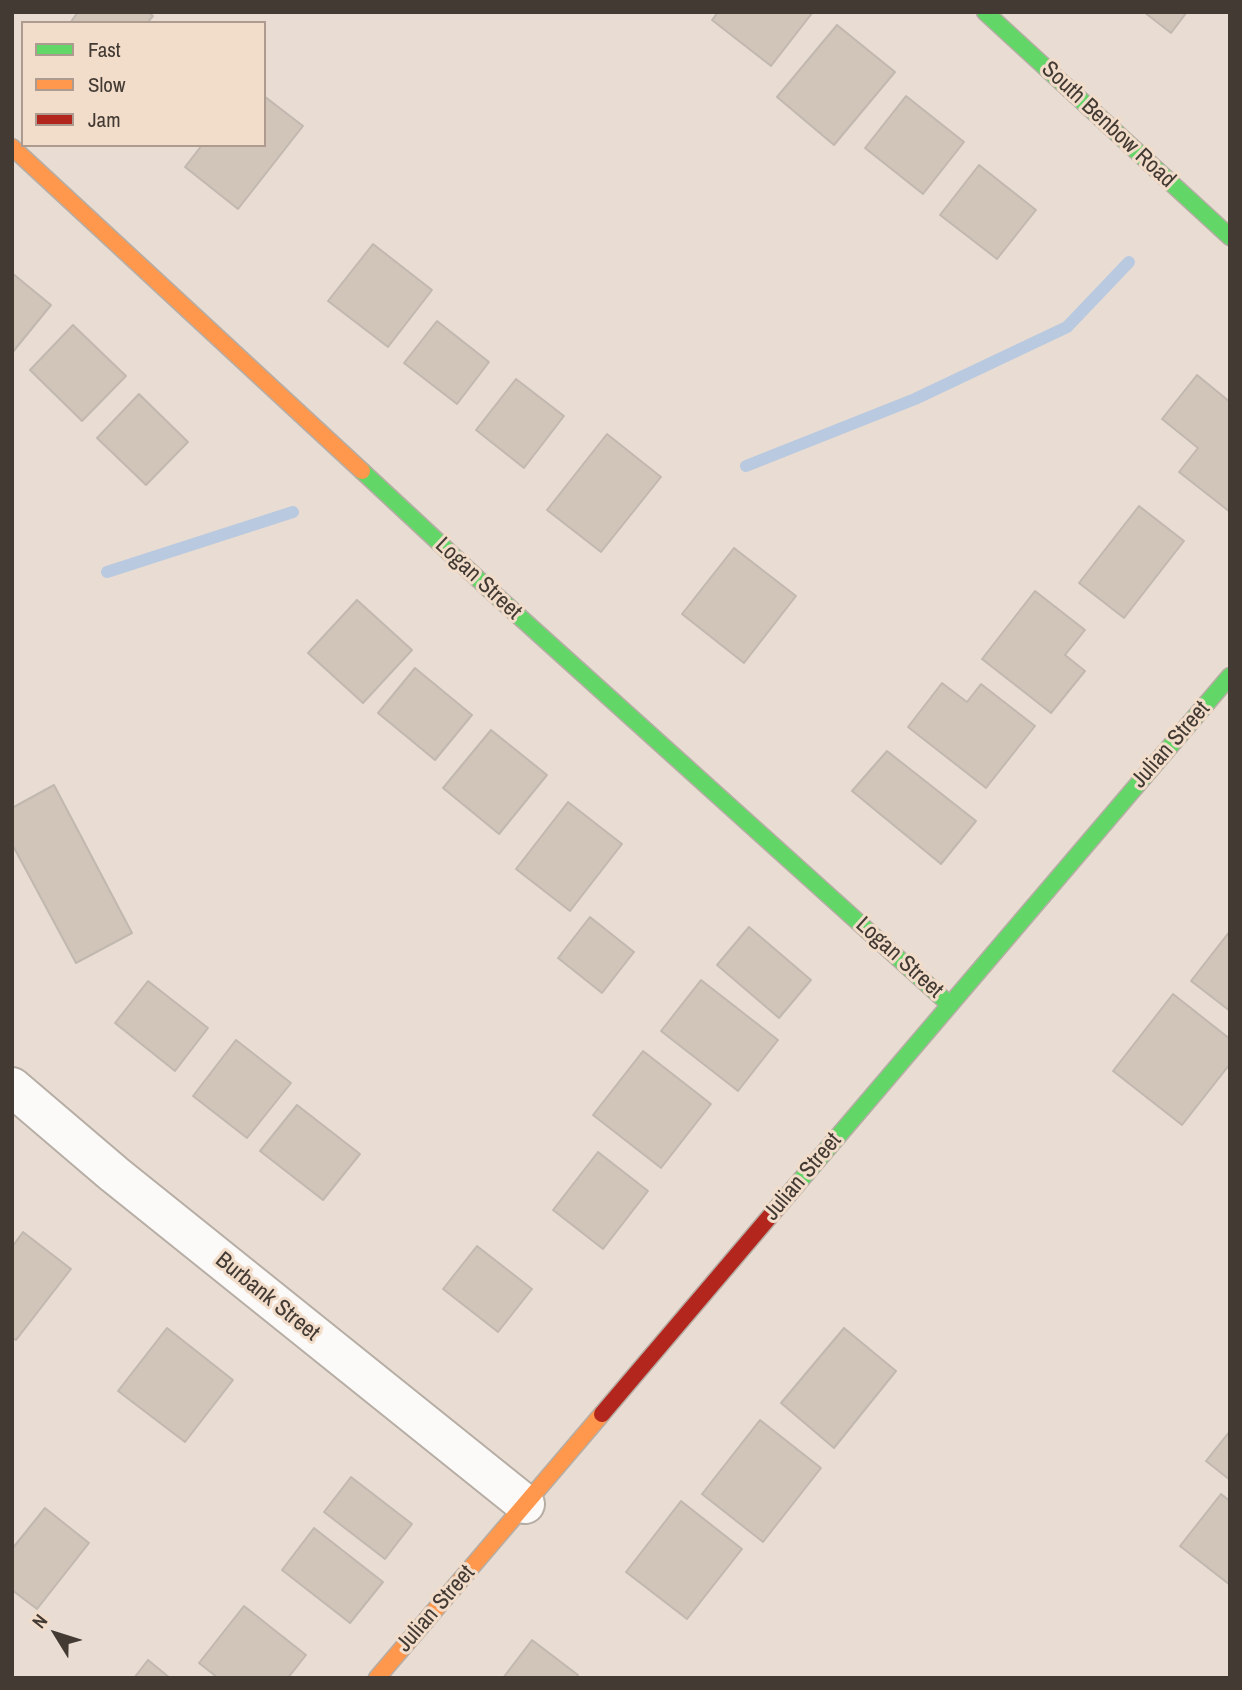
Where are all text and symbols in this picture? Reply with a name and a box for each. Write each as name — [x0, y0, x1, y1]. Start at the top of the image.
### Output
legend — [21, 21, 266, 147]
text: Fast — [88, 35, 121, 64]
street label: South Benbow Road — [1035, 56, 1181, 194]
text: Slow — [88, 70, 125, 99]
text: Jam — [88, 105, 121, 134]
street label: Logan Street — [429, 532, 527, 626]
street label: Julian Street — [1126, 696, 1216, 794]
street label: Logan Street — [850, 912, 948, 1004]
street label: Julian Street — [758, 1128, 848, 1226]
street label: Burbank Street — [209, 1247, 325, 1347]
street label: Julian Street — [391, 1560, 481, 1658]
north arrow — [21, 1599, 91, 1669]
text: N — [26, 1609, 53, 1634]

